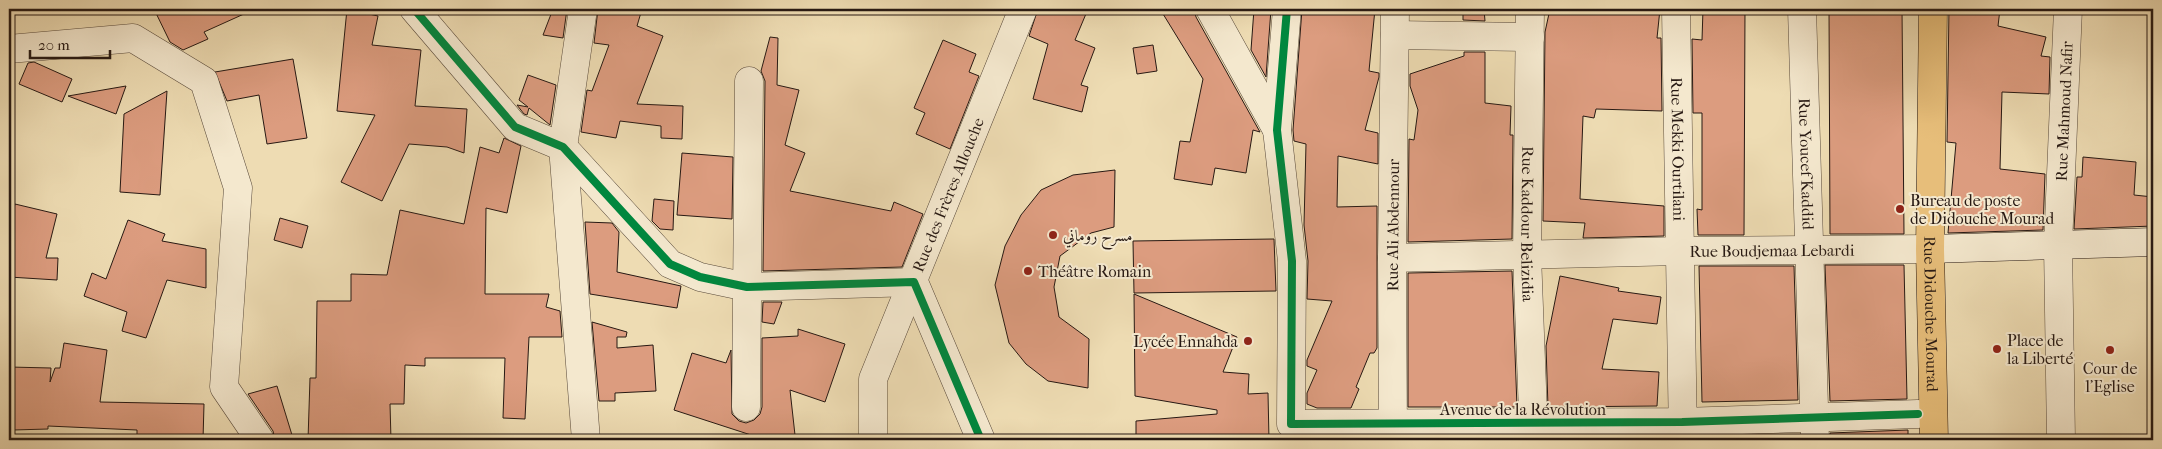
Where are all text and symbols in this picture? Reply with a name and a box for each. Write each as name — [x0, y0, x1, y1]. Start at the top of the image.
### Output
scale bar — [30, 28, 110, 60]
text: 20 m — [38, 36, 70, 54]
street label: Rue Mahmoud Nafir — [2052, 41, 2077, 182]
street label: Rue Mekki Ourtilani — [1667, 77, 1688, 221]
street label: Rue Youcef Kaddid — [1795, 98, 1818, 230]
street label: Rue des Frères Allouche — [908, 115, 988, 275]
street label: Rue Kaddour Belizidia — [1517, 146, 1538, 303]
street label: Rue Ali Abdennour — [1383, 158, 1403, 291]
place label: Bureau de poste de Didouche Mourad — [1910, 191, 2054, 228]
marker: Bureau de poste de Didouche Mourad — [1894, 203, 1906, 215]
place label: مسرح روماني — [1063, 226, 1133, 250]
marker: مسرح روماني — [1047, 229, 1059, 241]
street label: Rue Didouche Mourad — [1920, 236, 1942, 392]
street label: Rue Boudjemaa Lebardi — [1689, 241, 1855, 261]
place label: Théâtre Romain — [1038, 262, 1152, 281]
marker: Théâtre Romain — [1022, 265, 1034, 277]
place label: Place de la Liberté — [2006, 331, 2073, 368]
place label: Lycée Ennahda — [1133, 332, 1239, 351]
marker: Lycée Ennahda — [1242, 335, 1254, 347]
marker: Place de la Liberté — [1991, 343, 2003, 355]
marker: Cour de l'Eglise — [2104, 344, 2116, 356]
place label: Cour de l'Eglise — [2083, 359, 2137, 396]
street label: Avenue de la Révolution — [1439, 400, 1607, 419]

